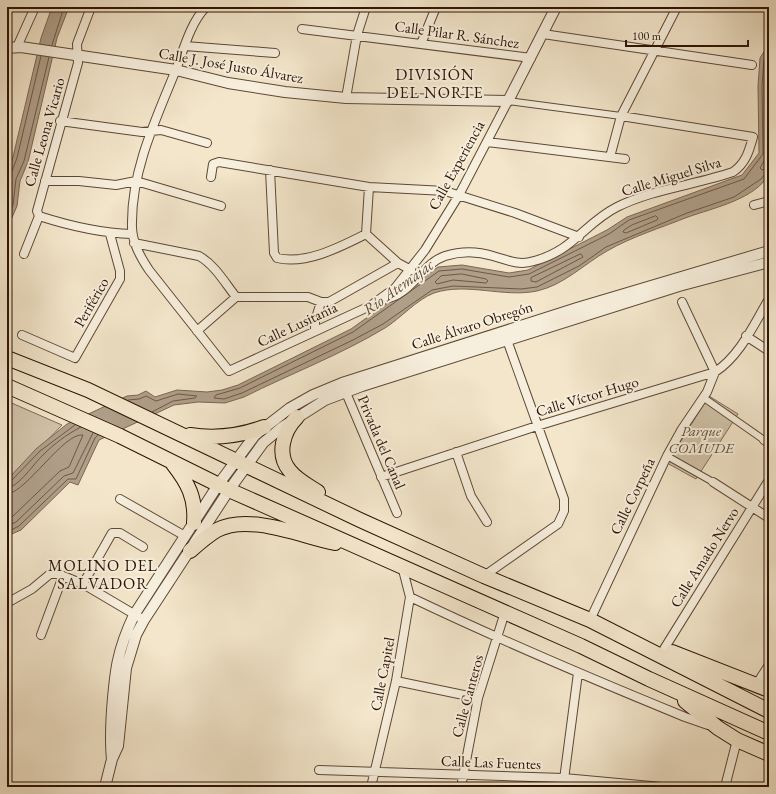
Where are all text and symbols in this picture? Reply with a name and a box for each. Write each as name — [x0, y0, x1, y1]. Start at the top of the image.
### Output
street label: Calle Pilar R. Sánchez — [393, 16, 521, 52]
scale bar — [626, 22, 748, 48]
text: 100 m — [632, 28, 662, 44]
street label: Calle J. José Justo Álvarez — [157, 43, 305, 87]
district label: DIVISIÓN DEL NORTE — [386, 64, 484, 103]
street label: Calle Leona Vicario — [19, 75, 69, 189]
street label: Calle Experiencia — [424, 117, 488, 213]
street label: Calle Miguel Silva — [619, 152, 723, 200]
water label: Río Atemajac — [358, 254, 438, 320]
street label: Periférico — [69, 274, 113, 330]
street label: Calle Álvaro Obregón — [409, 296, 535, 354]
street label: Calle Lusitania — [254, 297, 340, 351]
street label: Calle Víctor Hugo — [533, 371, 641, 421]
street label: Privada del Canal — [354, 392, 410, 492]
park label: Parque COMUDE — [668, 421, 735, 457]
street label: Calle Corpeña — [605, 454, 659, 538]
street label: Calle Amado Nervo — [665, 503, 743, 611]
district label: MOLINO DEL SALVADOR — [48, 555, 158, 594]
street label: Calle Capitel — [366, 635, 399, 713]
street label: Calle Canteros — [447, 652, 487, 740]
street label: Calle Las Fuentes — [441, 751, 541, 773]

